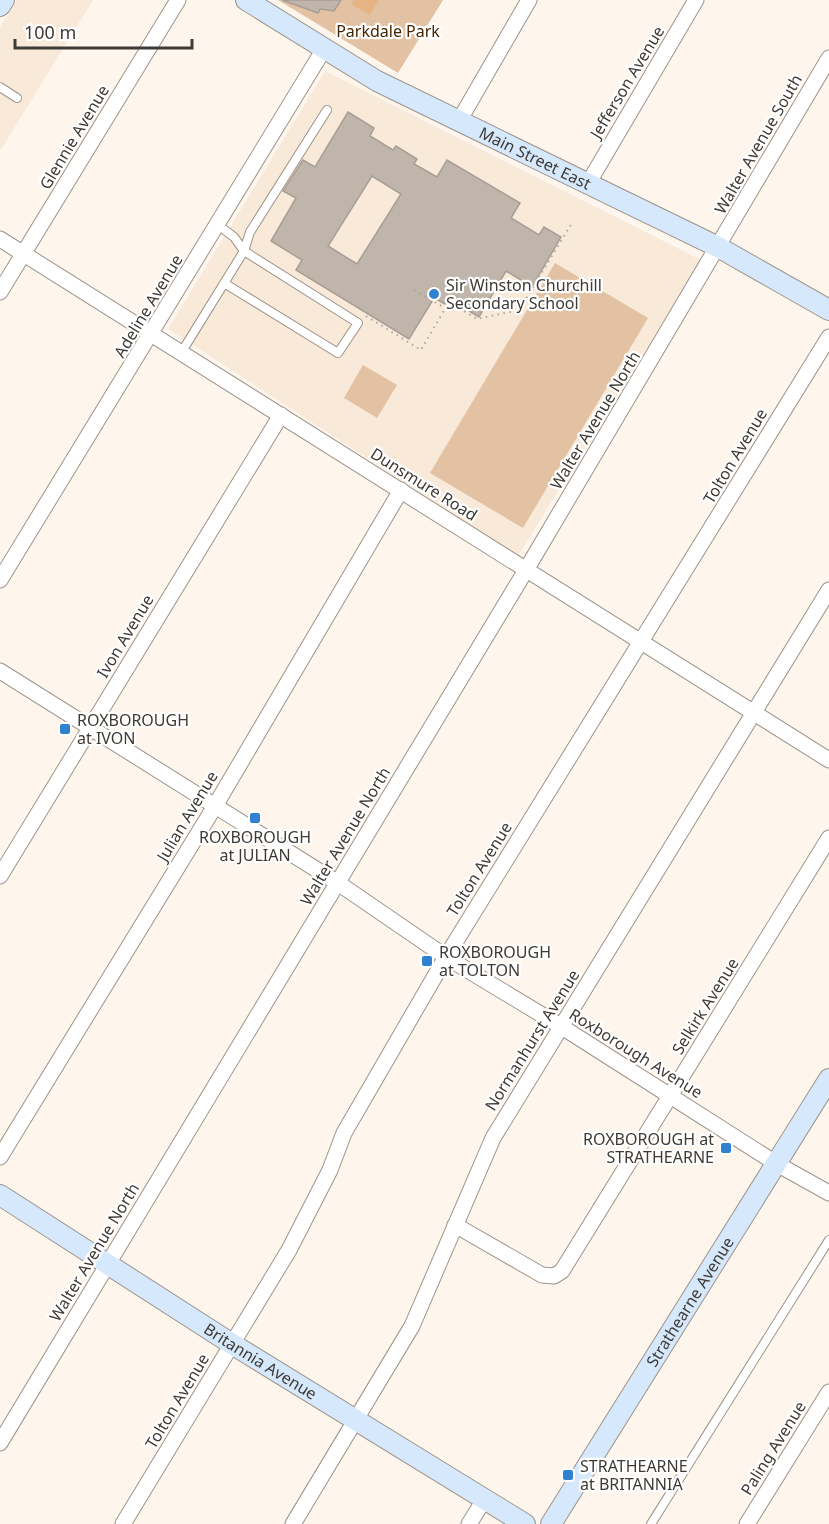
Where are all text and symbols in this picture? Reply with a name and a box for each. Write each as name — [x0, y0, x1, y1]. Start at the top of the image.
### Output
scale bar — [15, 12, 192, 50]
text: 100 m — [24, 20, 76, 44]
park label: Parkdale Park — [336, 20, 440, 42]
street label: Jefferson Avenue — [584, 22, 669, 144]
street label: Walter Avenue South — [709, 70, 807, 218]
street label: Glennie Avenue — [34, 81, 114, 193]
street label: Main Street East — [476, 121, 595, 195]
street label: Adeline Avenue — [109, 250, 187, 362]
place label: Sir Winston Churchill Secondary School — [446, 274, 602, 314]
marker: Sir Winston Churchill Secondary School — [427, 287, 441, 301]
street label: Walter Avenue North — [545, 347, 645, 493]
street label: Tolton Avenue — [698, 404, 772, 508]
street label: Dunsmure Road — [366, 442, 482, 526]
street label: Ivon Avenue — [92, 590, 158, 682]
place label: ROXBOROUGH at IVON — [77, 709, 189, 749]
marker: ROXBOROUGH at IVON — [58, 722, 72, 736]
street label: Walter Avenue North — [295, 763, 395, 909]
street label: Julian Avenue — [150, 767, 223, 867]
marker: ROXBOROUGH at JULIAN — [248, 811, 262, 825]
street label: Tolton Avenue — [441, 818, 517, 920]
place label: ROXBOROUGH at JULIAN — [199, 826, 311, 866]
place label: ROXBOROUGH at TOLTON — [439, 941, 551, 981]
street label: Selkirk Avenue — [666, 953, 744, 1059]
marker: ROXBOROUGH at TOLTON — [420, 954, 434, 968]
street label: Normanhurst Avenue — [480, 965, 584, 1115]
street label: Roxborough Avenue — [565, 1003, 707, 1103]
place label: ROXBOROUGH at STRATHEARNE — [583, 1128, 714, 1168]
marker: ROXBOROUGH at STRATHEARNE — [719, 1141, 733, 1155]
street label: Walter Avenue North — [44, 1179, 144, 1325]
street label: Strathearne Avenue — [641, 1233, 739, 1371]
street label: Britannia Avenue — [200, 1318, 321, 1405]
street label: Tolton Avenue — [140, 1349, 214, 1453]
street label: Paling Avenue — [735, 1397, 811, 1499]
place label: STRATHEARNE at BRITANNIA — [580, 1455, 688, 1495]
marker: STRATHEARNE at BRITANNIA — [561, 1468, 575, 1482]

